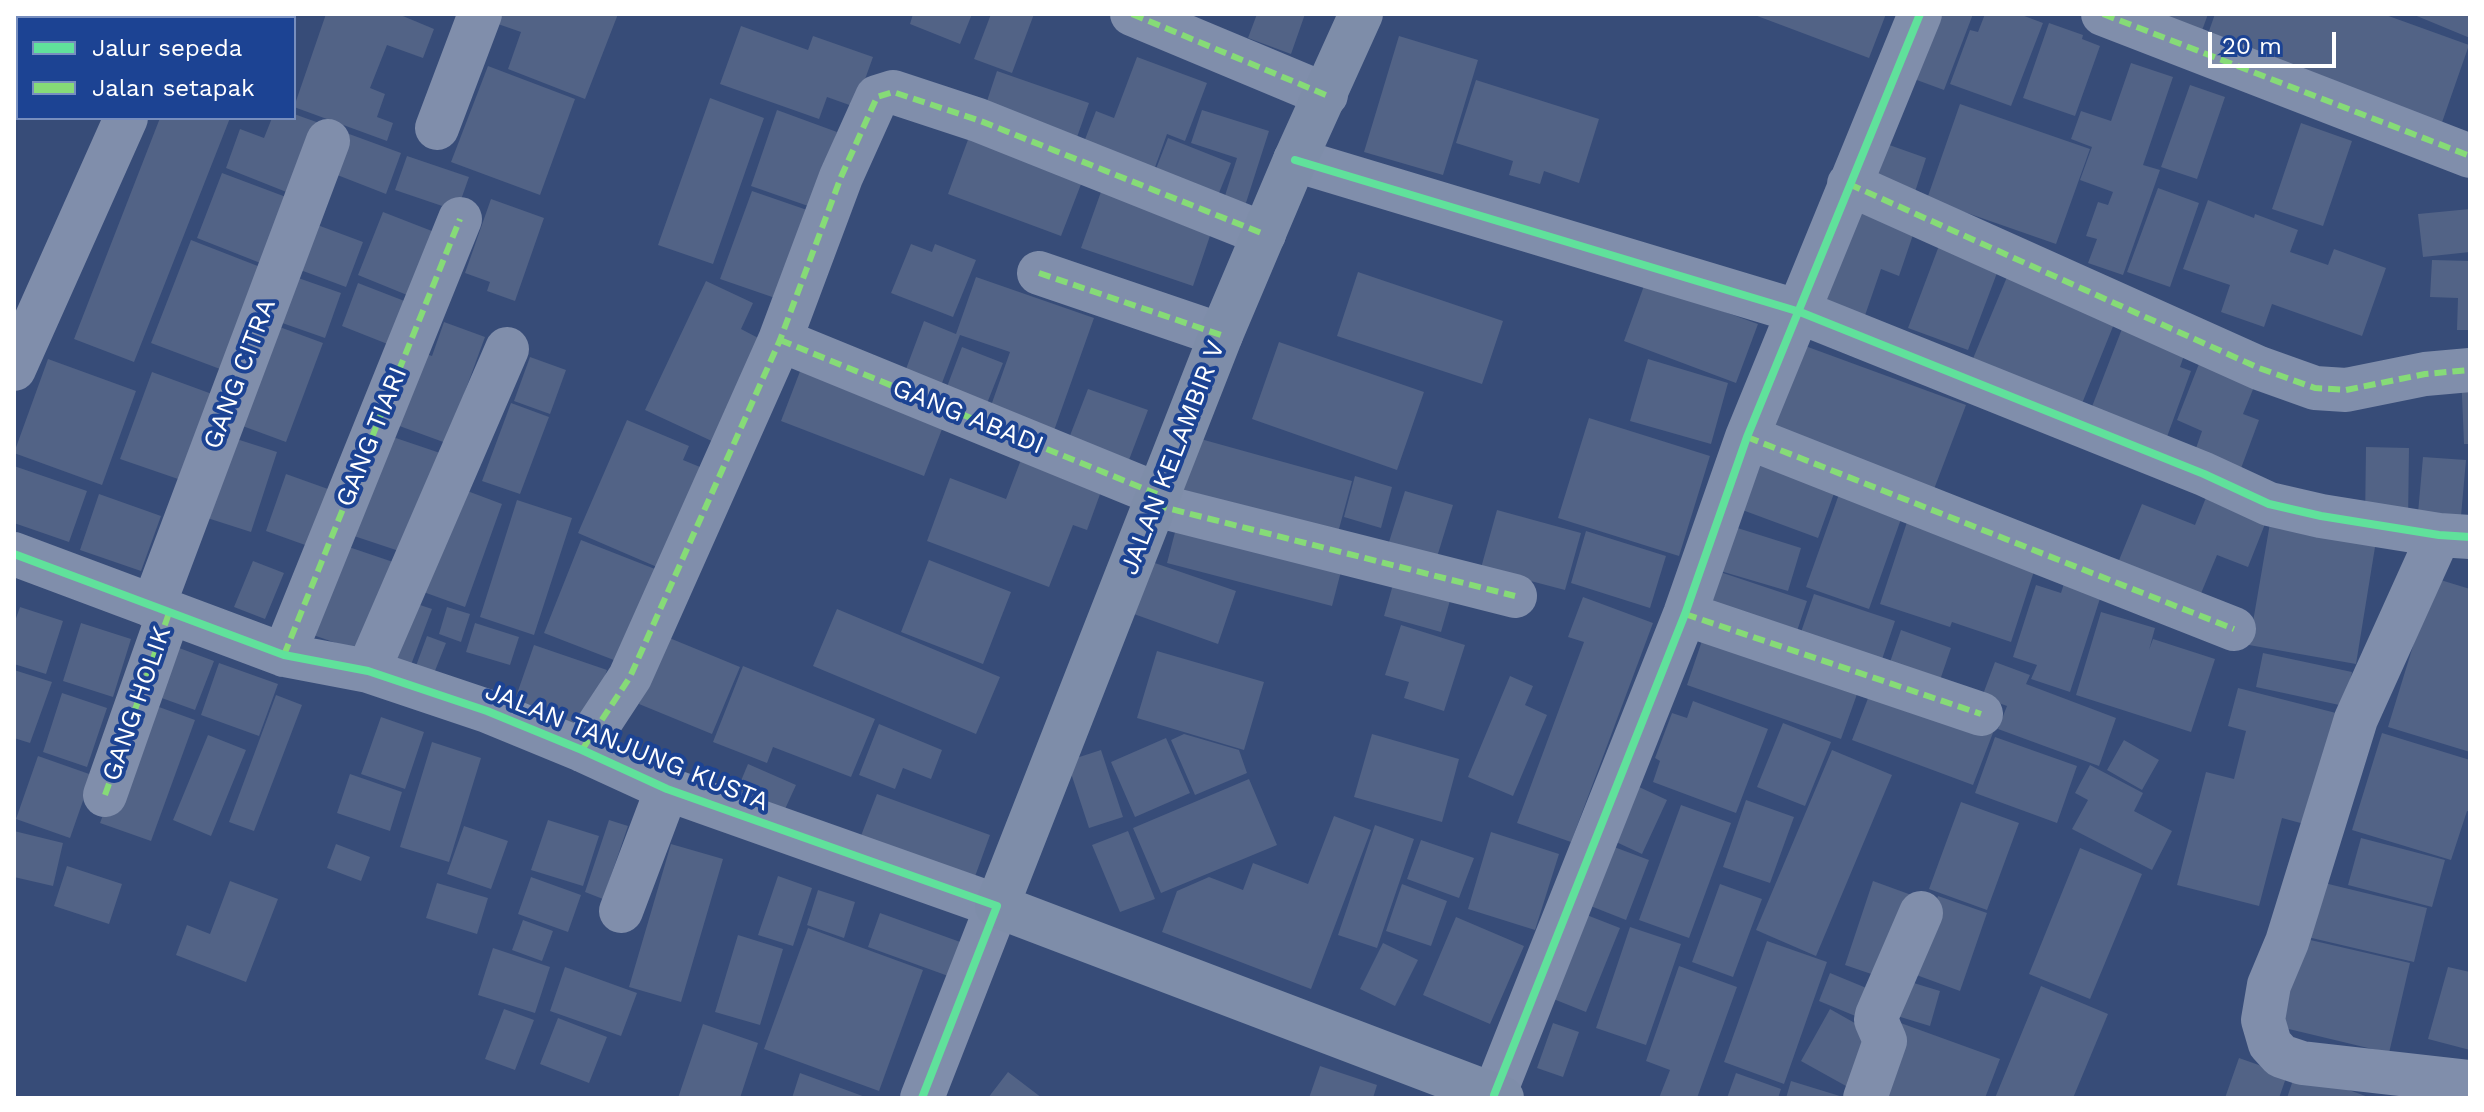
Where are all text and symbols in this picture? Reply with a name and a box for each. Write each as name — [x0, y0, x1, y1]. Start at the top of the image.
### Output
legend — [16, 16, 296, 120]
scale bar — [2212, 16, 2340, 66]
text: 20 m — [2222, 32, 2282, 60]
text: Jalur sepeda — [92, 34, 242, 62]
text: Jalan setapak — [92, 74, 255, 102]
street label: GANG CITRA — [197, 294, 283, 454]
street label: JALAN KELAMBIR V — [1114, 337, 1232, 579]
street label: GANG TIARI — [330, 362, 414, 512]
street label: GANG ABADI — [888, 373, 1048, 461]
street label: GANG HOLIK — [96, 623, 178, 785]
street label: JALAN TANJUNG KUSTA — [481, 676, 773, 818]

